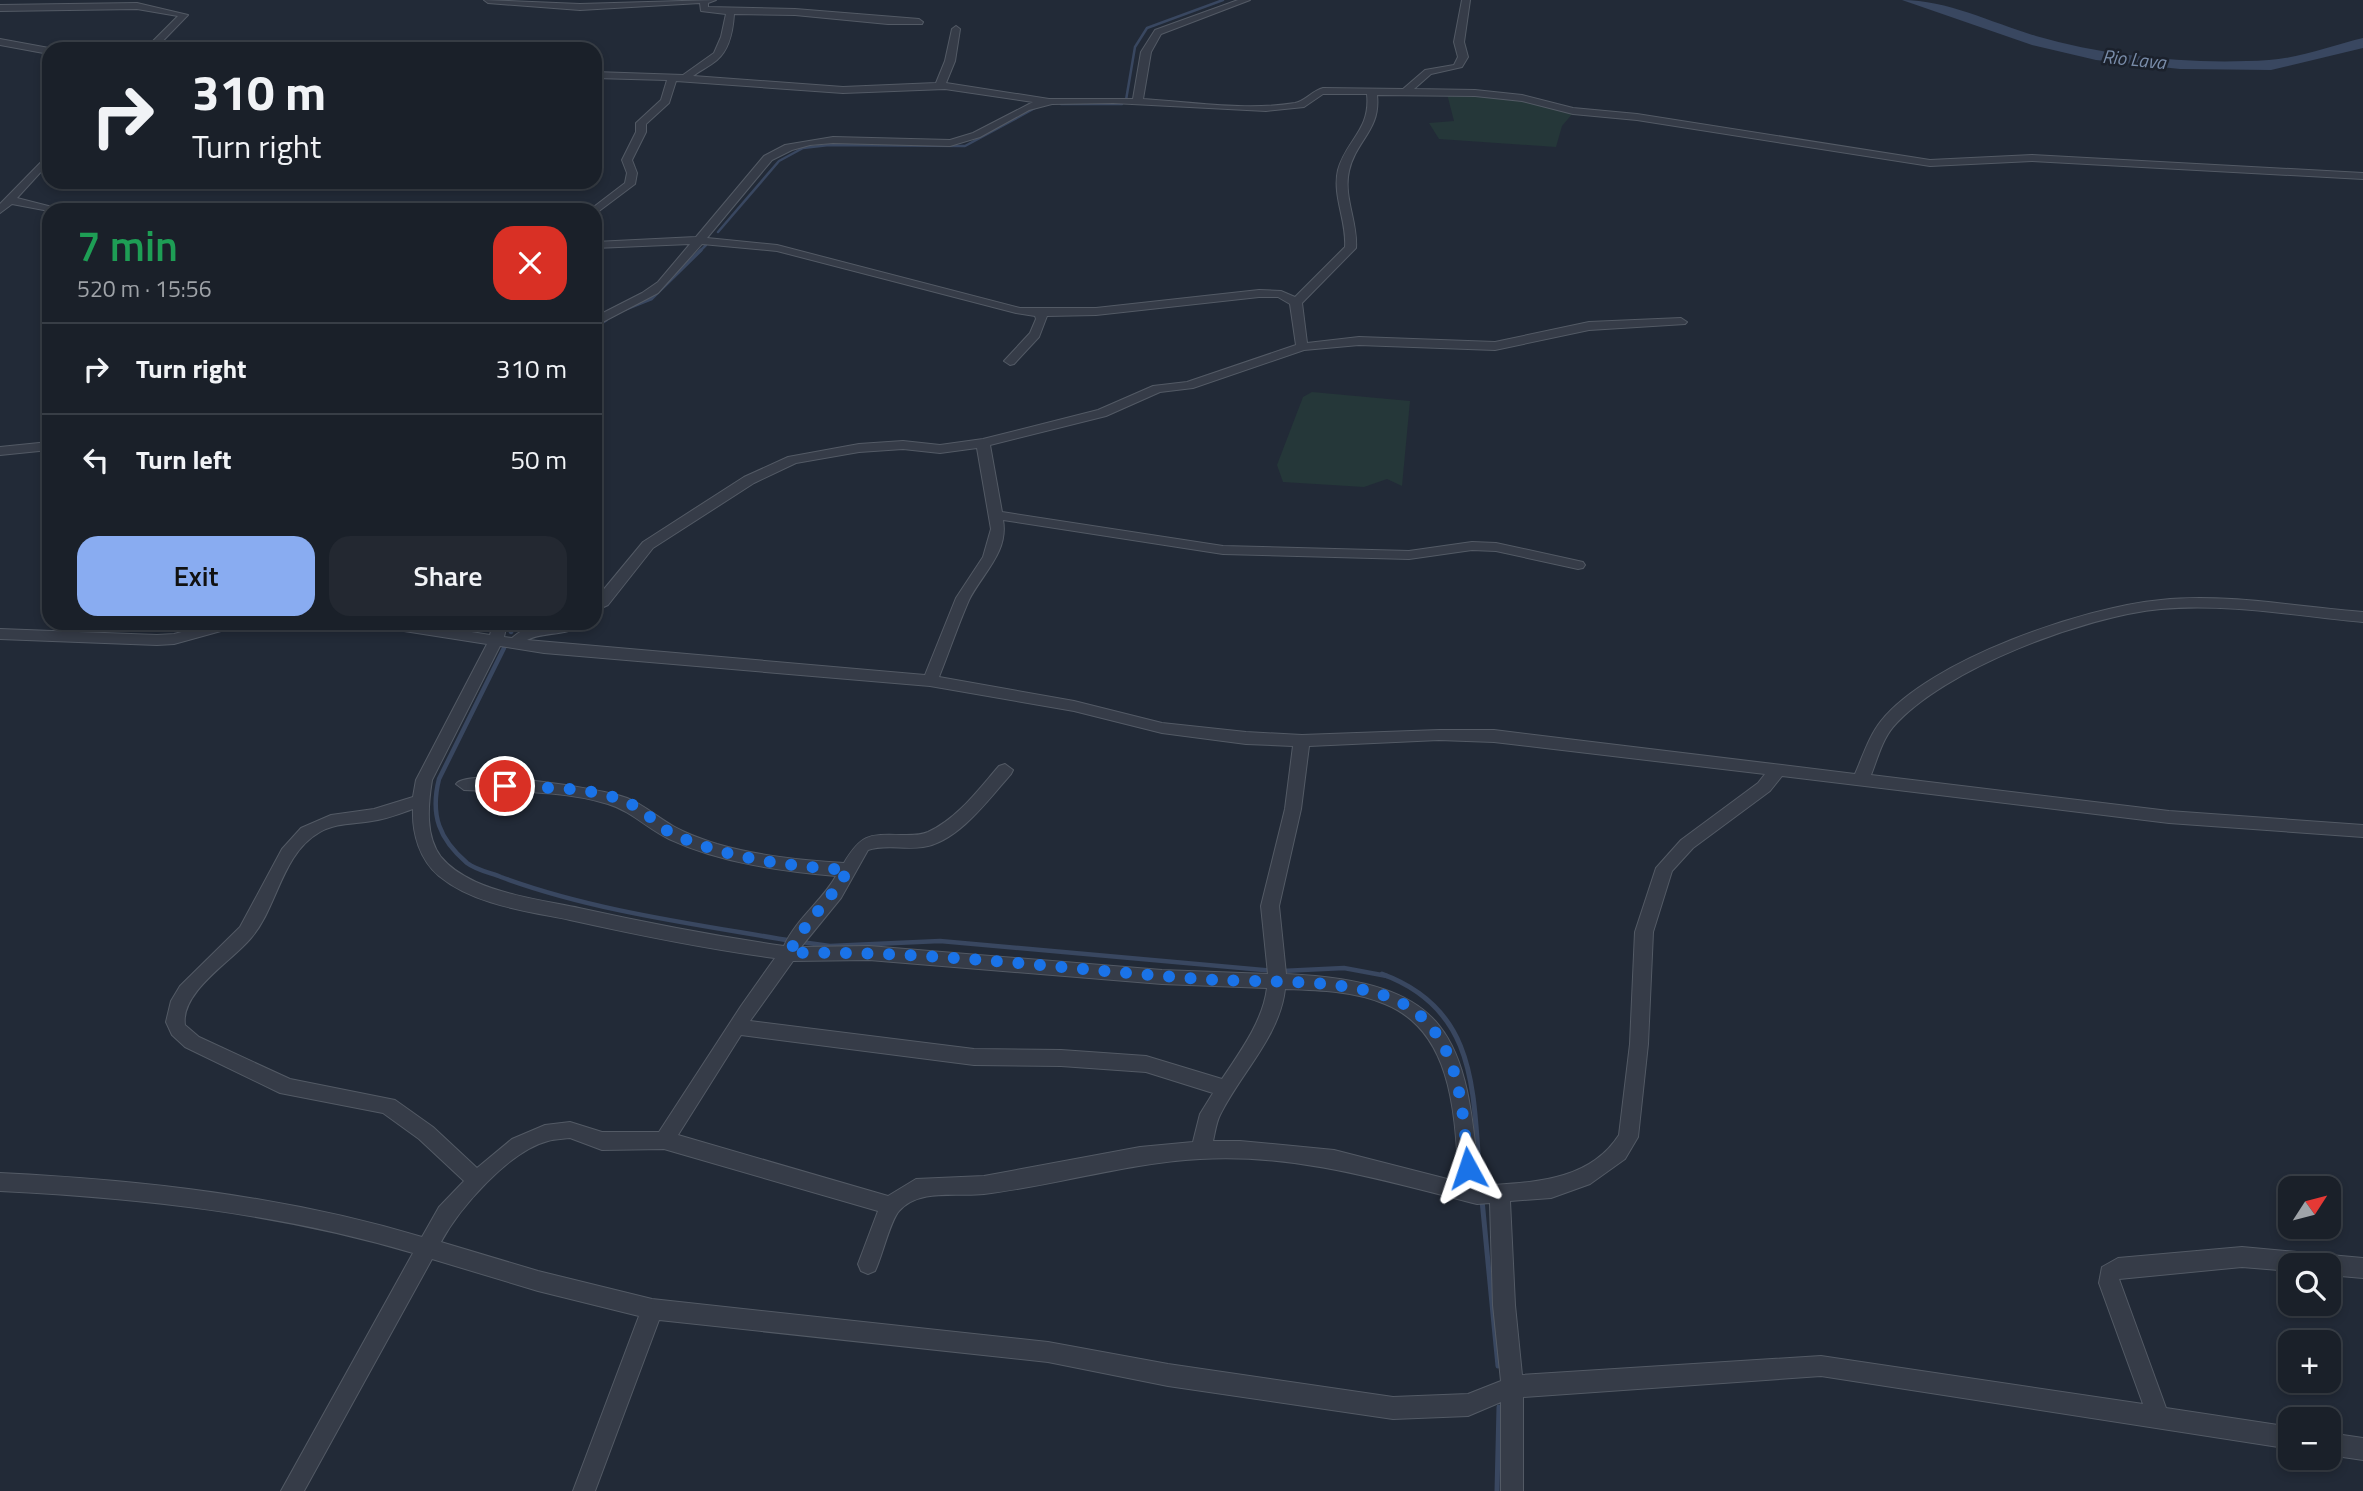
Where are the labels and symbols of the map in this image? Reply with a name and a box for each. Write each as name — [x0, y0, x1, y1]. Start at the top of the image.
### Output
water label: Rio Lava — [2101, 41, 2169, 76]
pin — [475, 756, 535, 816]
position arrow — [1431, 1131, 1505, 1205]
north arrow — [2278, 1176, 2342, 1239]

